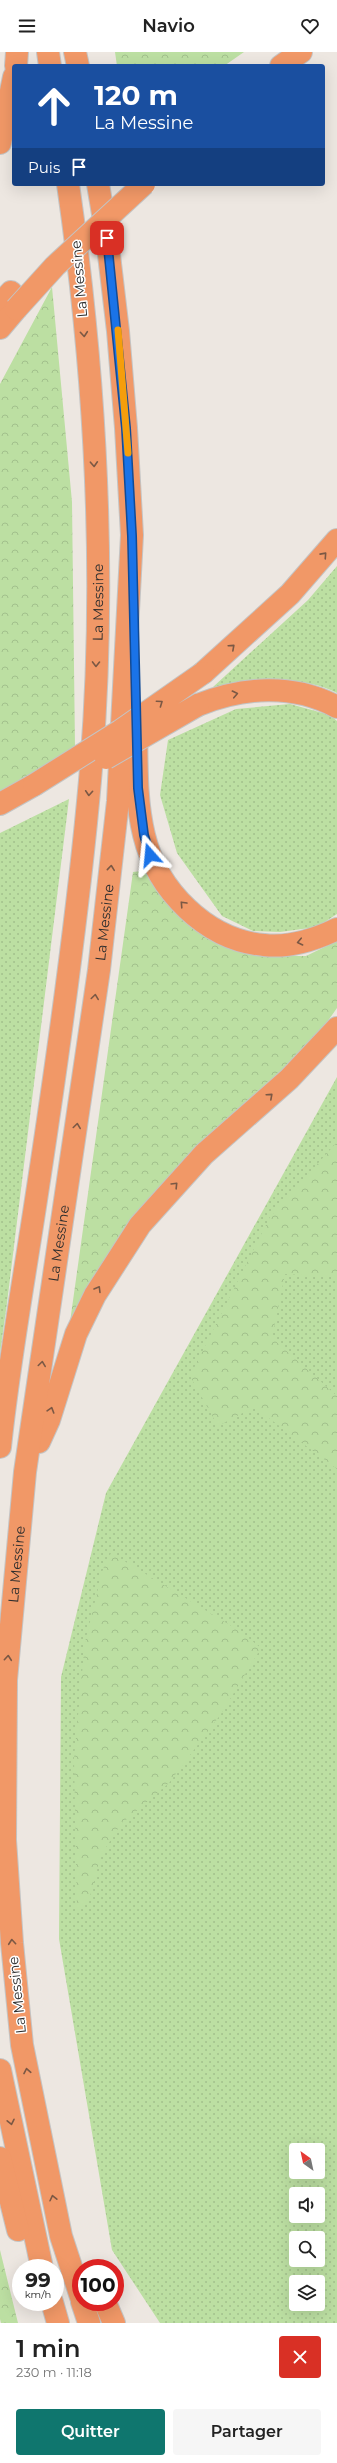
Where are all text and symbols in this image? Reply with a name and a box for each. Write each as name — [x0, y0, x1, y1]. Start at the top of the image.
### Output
icon: menu — [16, 15, 38, 37]
text: Navio — [142, 15, 195, 37]
icon: heart — [299, 15, 321, 37]
text: 120 m — [94, 78, 178, 112]
icon: ahead — [28, 80, 80, 132]
text: La Messine — [94, 112, 193, 134]
icon: arrive — [68, 156, 90, 178]
text: Puis — [28, 158, 60, 177]
pin — [90, 221, 124, 255]
icon: arrive — [96, 227, 118, 249]
street label: La Messine — [67, 240, 91, 318]
one-way arrow — [80, 331, 89, 337]
one-way arrow — [89, 461, 98, 467]
one-way arrow — [319, 552, 327, 560]
street label: La Messine — [89, 564, 107, 641]
one-way arrow — [227, 644, 235, 652]
one-way arrow — [92, 661, 101, 667]
one-way arrow — [232, 690, 238, 698]
one-way arrow — [156, 701, 163, 708]
one-way arrow — [84, 790, 93, 796]
position arrow — [129, 834, 171, 876]
one-way arrow — [106, 865, 115, 871]
street label: La Messine — [91, 883, 118, 962]
one-way arrow — [180, 902, 187, 909]
one-way arrow — [297, 938, 304, 946]
one-way arrow — [90, 994, 99, 1000]
one-way arrow — [265, 1094, 272, 1101]
one-way arrow — [72, 1123, 81, 1129]
one-way arrow — [170, 1182, 177, 1190]
street label: La Messine — [44, 1204, 73, 1283]
one-way arrow — [93, 1286, 101, 1293]
one-way arrow — [37, 1361, 46, 1367]
one-way arrow — [46, 1407, 55, 1414]
street label: La Messine — [4, 1525, 29, 1604]
one-way arrow — [3, 1655, 12, 1661]
one-way arrow — [7, 1939, 16, 1945]
street label: La Messine — [4, 1956, 30, 2034]
one-way arrow — [23, 2068, 32, 2074]
one-way arrow — [6, 2119, 14, 2125]
north arrow — [289, 2143, 325, 2179]
map controls — [289, 2143, 325, 2311]
button: sound — [289, 2187, 325, 2223]
one-way arrow — [49, 2195, 57, 2201]
button: search — [289, 2231, 325, 2267]
speed limit sign: 100 — [72, 2259, 124, 2311]
text: 99 — [25, 2268, 51, 2292]
button: layers — [289, 2275, 325, 2311]
text: km/h — [25, 2288, 51, 2301]
text: 1 min — [16, 2334, 80, 2363]
button: close — [279, 2336, 321, 2378]
text: 230 m · 11:18 — [16, 2364, 92, 2380]
button: Quitter — [16, 2409, 165, 2455]
button: Partager — [173, 2409, 321, 2455]

